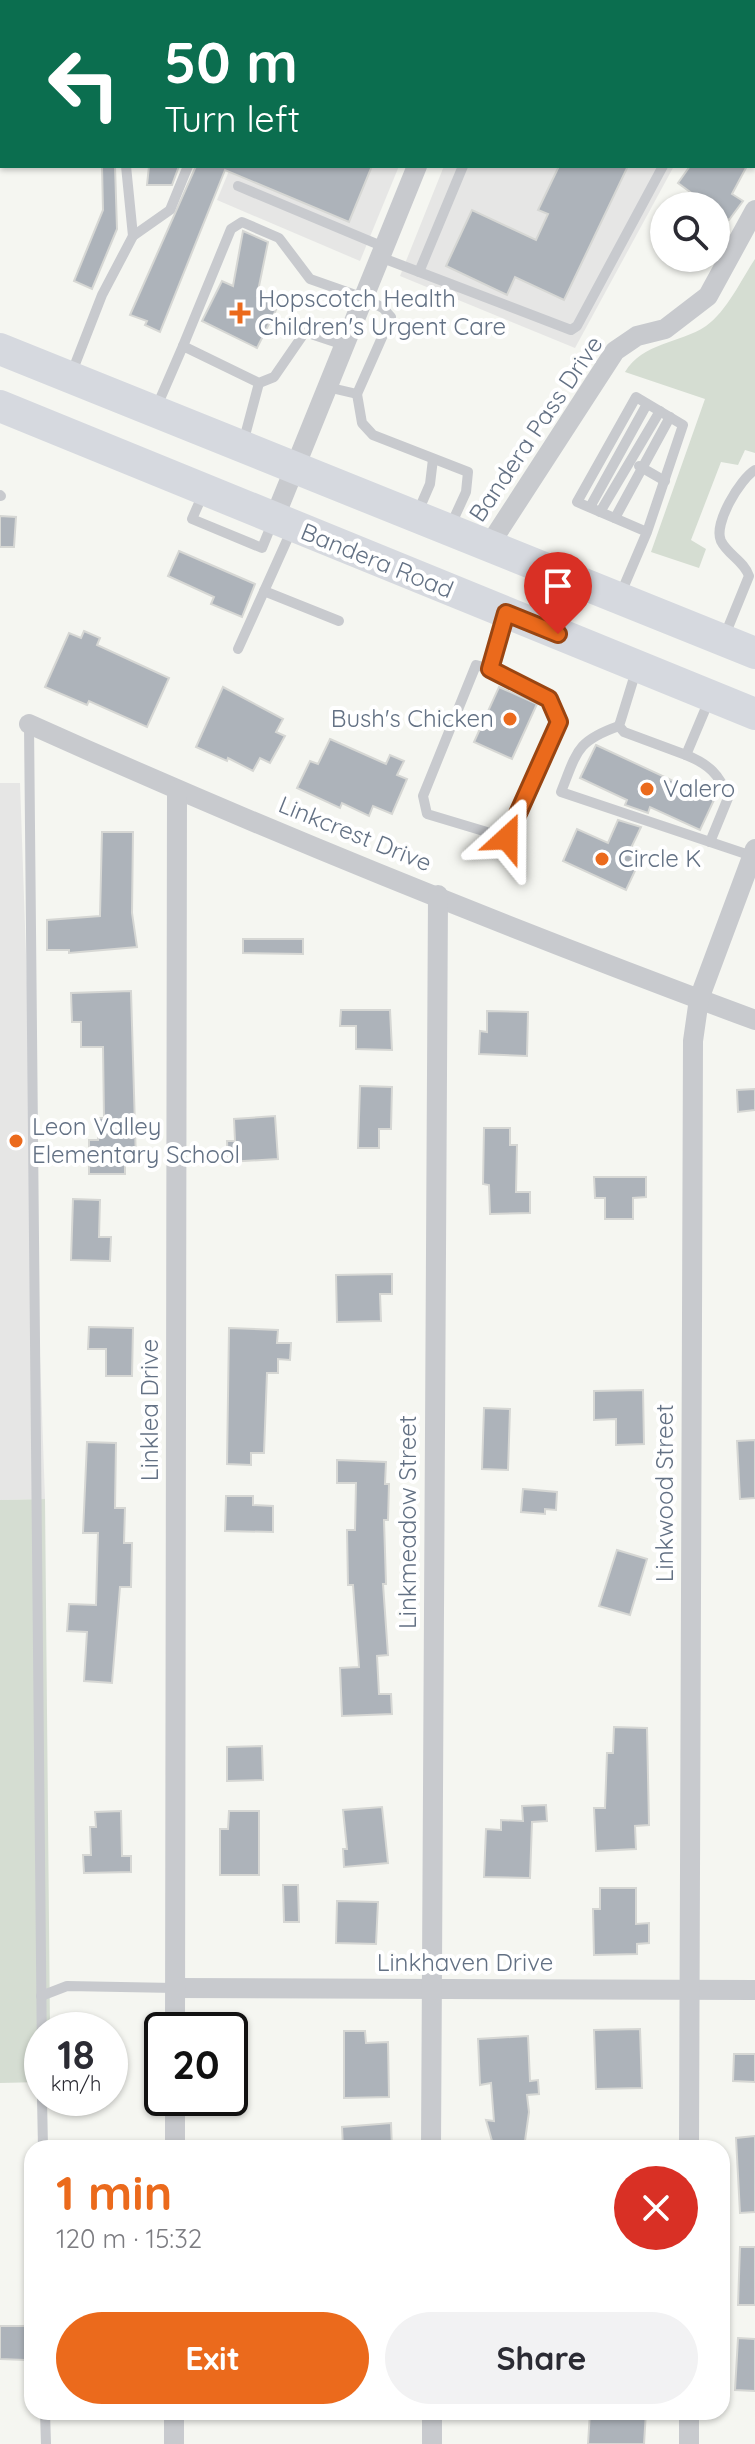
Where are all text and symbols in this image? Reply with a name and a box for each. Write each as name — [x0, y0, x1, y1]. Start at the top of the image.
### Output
text: 50 m — [164, 27, 298, 97]
icon: left — [32, 32, 136, 136]
text: Turn left — [164, 96, 300, 141]
map controls — [650, 192, 730, 272]
button: search — [650, 192, 730, 272]
place label: Hopscotch Health Children's Urgent Care — [258, 283, 506, 341]
marker: Hopscotch Health Children's Urgent Care — [229, 302, 251, 324]
street label: Bandera Pass Drive — [462, 330, 608, 527]
street label: Bandera Road — [297, 516, 458, 604]
pin — [524, 552, 592, 634]
icon: arrive — [536, 564, 580, 608]
place label: Bush's Chicken — [331, 703, 494, 733]
marker: Bush's Chicken — [501, 710, 519, 728]
place label: Valero — [663, 773, 735, 803]
marker: Valero — [638, 780, 656, 798]
street label: Linkcrest Drive — [274, 789, 436, 877]
position arrow — [465, 796, 549, 880]
place label: Circle K — [618, 843, 702, 873]
marker: Circle K — [593, 850, 611, 868]
place label: Leon Valley Elementary School — [32, 1111, 240, 1169]
marker: Leon Valley Elementary School — [7, 1132, 25, 1150]
street label: Linklea Drive — [134, 1339, 164, 1481]
street label: Linkwood Street — [649, 1404, 679, 1582]
street label: Linkmeadow Street — [392, 1415, 422, 1629]
street label: Linkhaven Drive — [377, 1947, 553, 1977]
speed limit sign: 20 — [144, 2012, 248, 2116]
text: 18 — [57, 2029, 95, 2079]
text: km/h — [51, 2071, 101, 2096]
text: 1 min — [56, 2162, 172, 2222]
button: close — [614, 2166, 698, 2250]
text: 120 m · 15:32 — [56, 2222, 202, 2255]
button: Exit — [56, 2312, 369, 2404]
button: Share — [385, 2312, 698, 2404]

